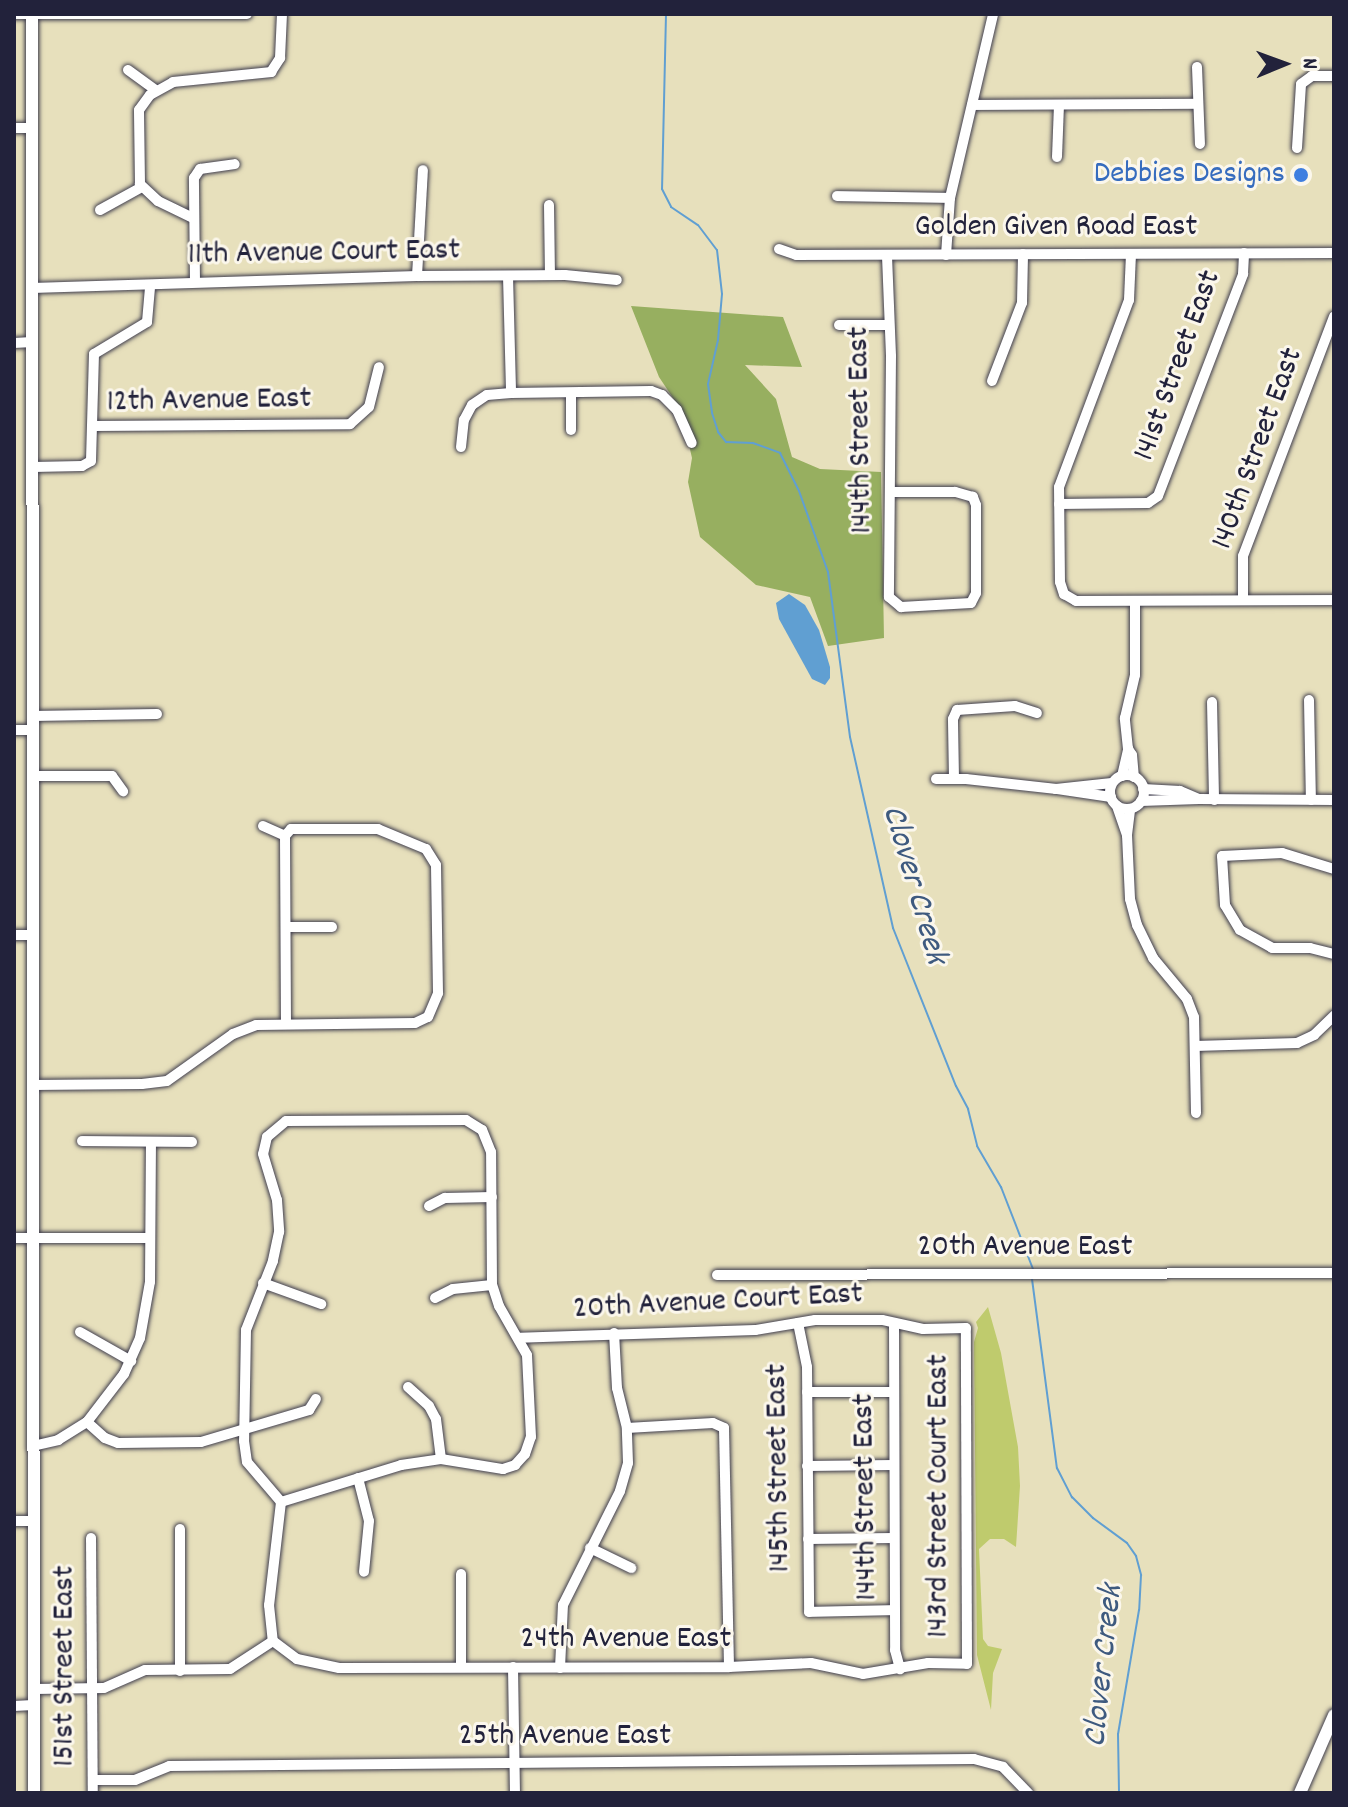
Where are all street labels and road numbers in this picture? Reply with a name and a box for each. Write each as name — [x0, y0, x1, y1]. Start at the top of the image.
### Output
street label: Golden Given Road East — [915, 209, 1197, 247]
street label: 11th Avenue Court East — [188, 232, 460, 276]
street label: 141st Street East — [1127, 266, 1231, 466]
street label: 144th Street East — [841, 326, 883, 534]
street label: 140th Street East — [1205, 343, 1313, 555]
street label: 12th Avenue East — [106, 381, 312, 423]
street label: 20th Avenue East — [918, 1229, 1132, 1267]
street label: 20th Avenue Court East — [572, 1276, 864, 1330]
street label: 143rd Street Court East — [921, 1354, 959, 1638]
street label: 145th Street East — [759, 1363, 801, 1573]
street label: 144th Street East — [846, 1393, 888, 1601]
street label: 151st Street East — [47, 1565, 85, 1767]
street label: 24th Avenue East — [521, 1621, 731, 1659]
street label: 25th Avenue East — [459, 1718, 671, 1756]

